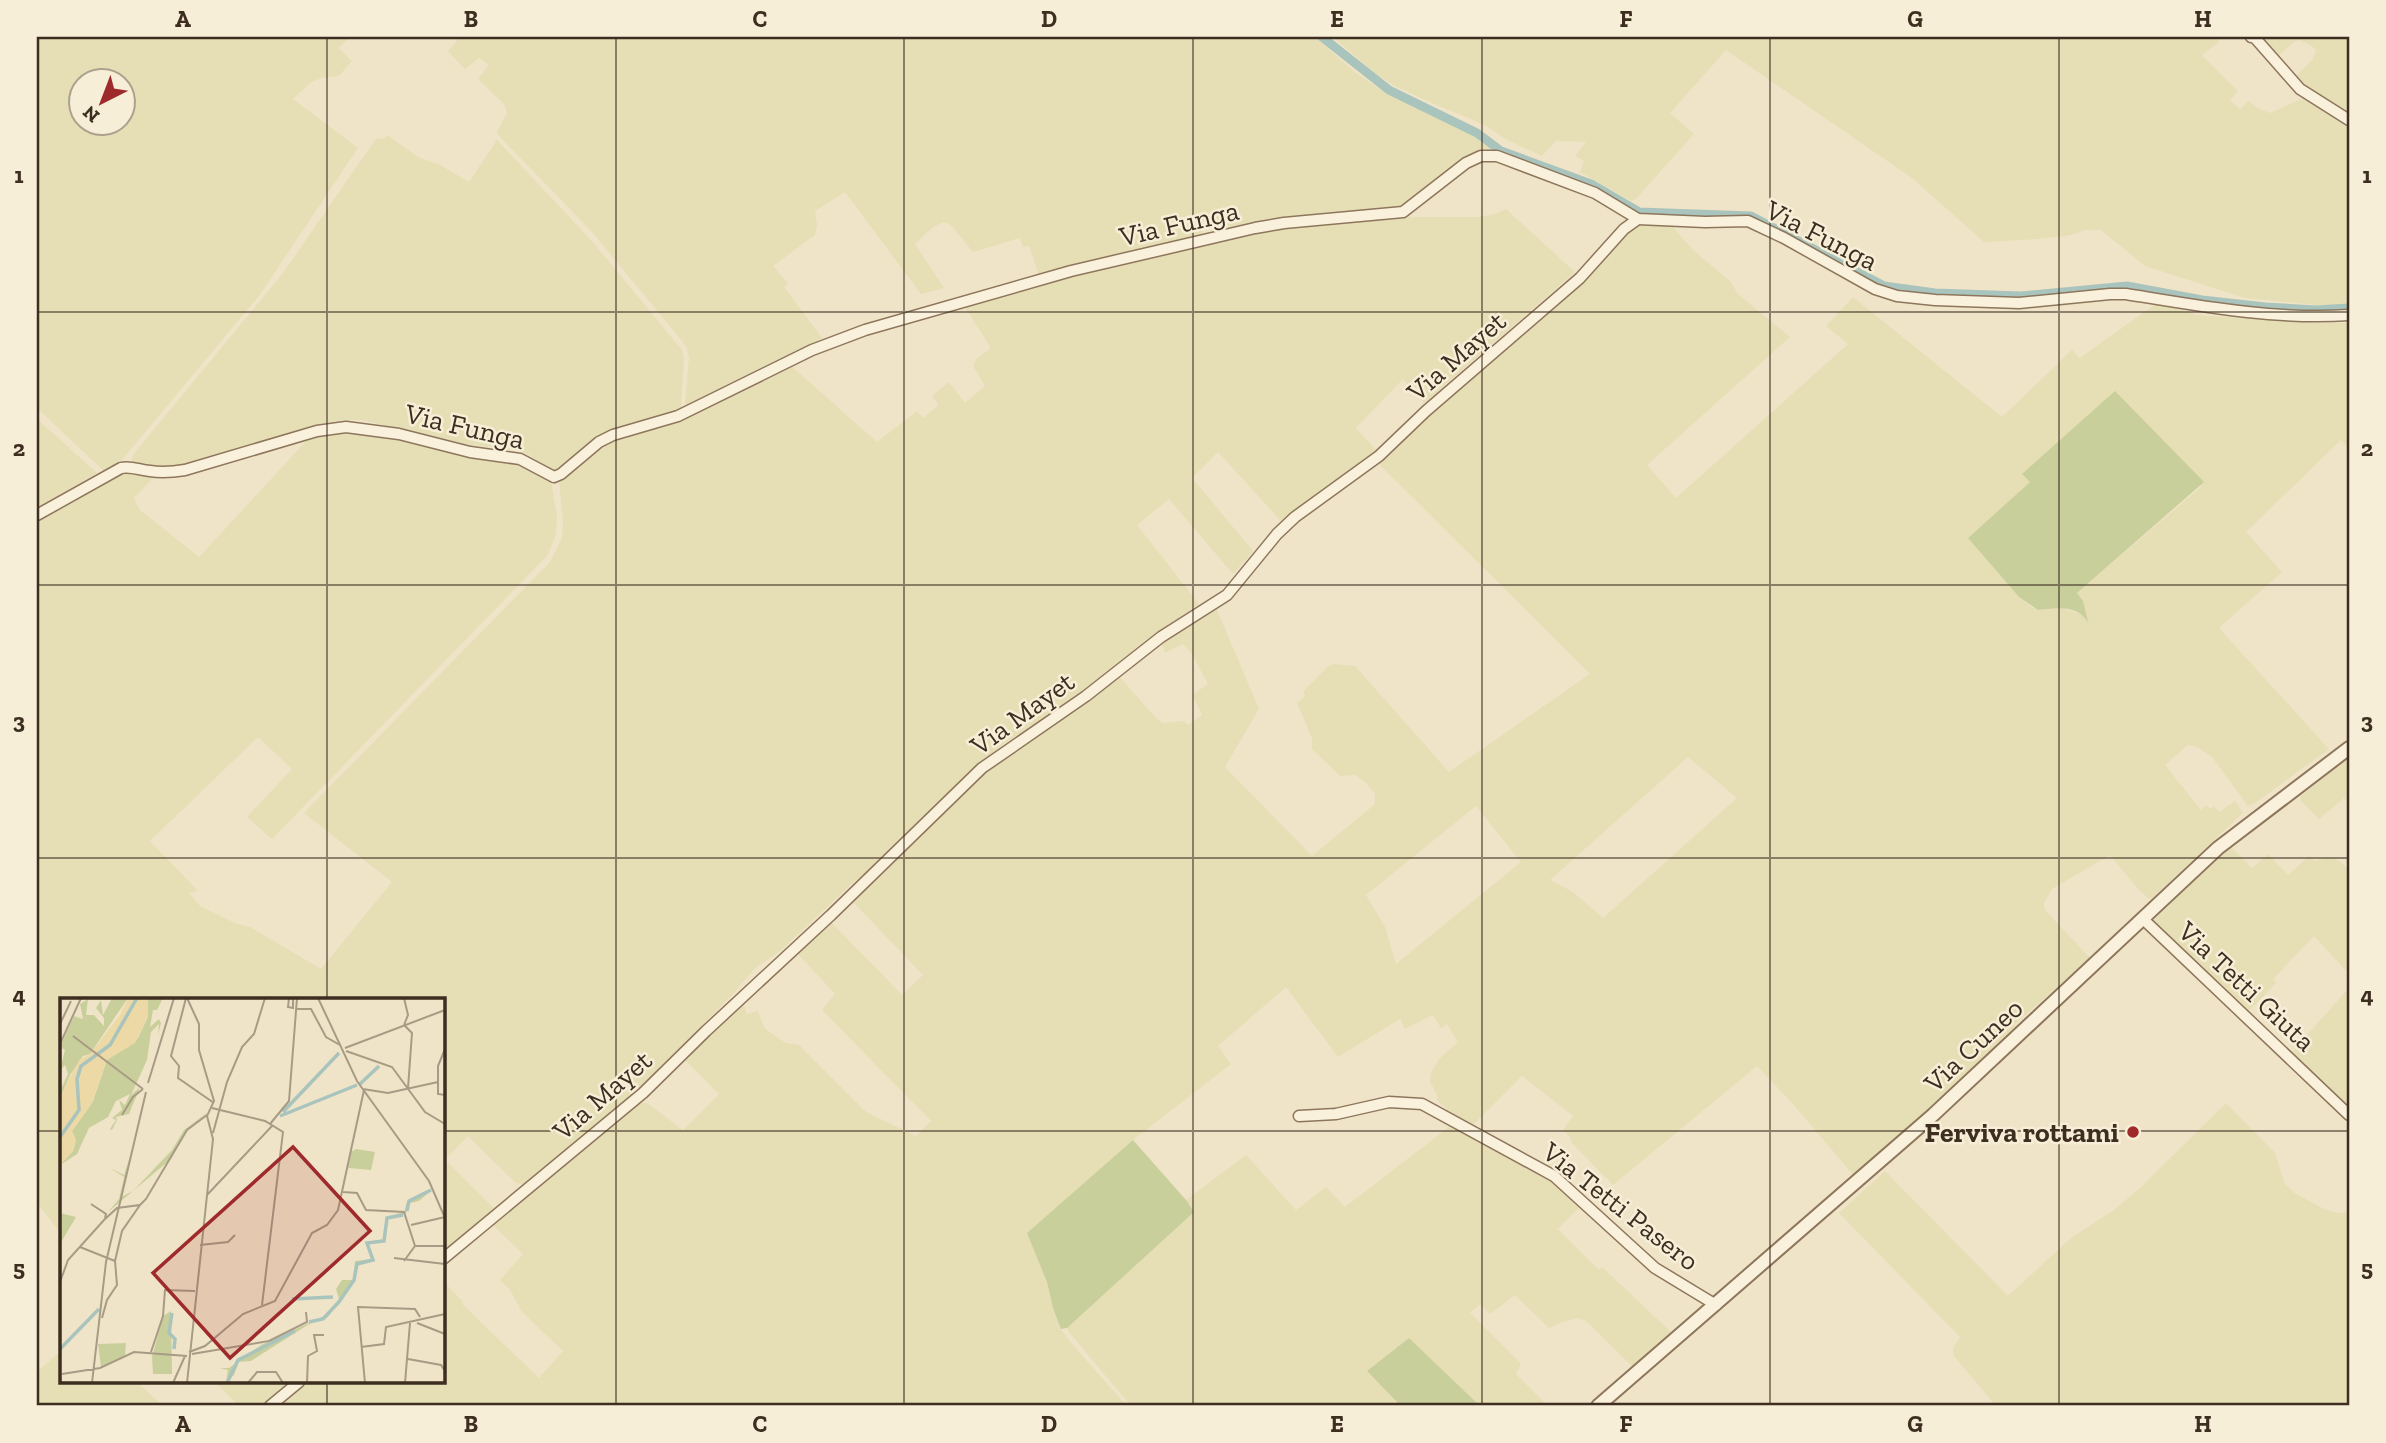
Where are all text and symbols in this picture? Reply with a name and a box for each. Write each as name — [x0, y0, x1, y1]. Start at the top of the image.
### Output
text: A — [175, 5, 191, 33]
text: B — [464, 5, 478, 33]
text: C — [753, 5, 767, 33]
text: D — [1041, 5, 1057, 33]
text: E — [1330, 5, 1344, 33]
text: F — [1619, 5, 1633, 33]
text: G — [1907, 5, 1923, 33]
text: H — [2194, 5, 2212, 33]
north arrow — [66, 66, 136, 136]
text: N — [78, 101, 104, 128]
text: 1 — [14, 161, 24, 189]
text: 1 — [2362, 161, 2372, 189]
street label: Via Funga — [1759, 193, 1884, 278]
street label: Via Funga — [1115, 194, 1242, 253]
street label: Via Mayet — [1399, 304, 1513, 409]
street label: Via Funga — [401, 397, 528, 456]
text: 2 — [13, 434, 25, 462]
text: 2 — [2361, 434, 2373, 462]
street label: Via Mayet — [963, 664, 1081, 763]
text: 3 — [13, 707, 25, 735]
text: 3 — [2361, 707, 2373, 735]
street label: Via Tetti Giuta — [2171, 914, 2322, 1059]
text: 4 — [12, 981, 26, 1009]
text: 4 — [2360, 981, 2374, 1009]
street label: Via Cuneo — [1916, 991, 2029, 1100]
inset map — [60, 998, 444, 1384]
street label: Via Mayet — [545, 1043, 659, 1148]
place label: Ferviva rottami — [1925, 1116, 2119, 1149]
marker: Ferviva rottami — [2125, 1124, 2141, 1140]
street label: Via Tetti Pasero — [1535, 1134, 1706, 1278]
text: 5 — [13, 1254, 25, 1282]
text: 5 — [2361, 1254, 2373, 1282]
text: A — [175, 1410, 191, 1438]
text: B — [464, 1410, 478, 1438]
text: C — [753, 1410, 767, 1438]
text: D — [1041, 1410, 1057, 1438]
text: E — [1330, 1410, 1344, 1438]
text: F — [1619, 1410, 1633, 1438]
text: G — [1907, 1410, 1923, 1438]
text: H — [2194, 1410, 2212, 1438]

